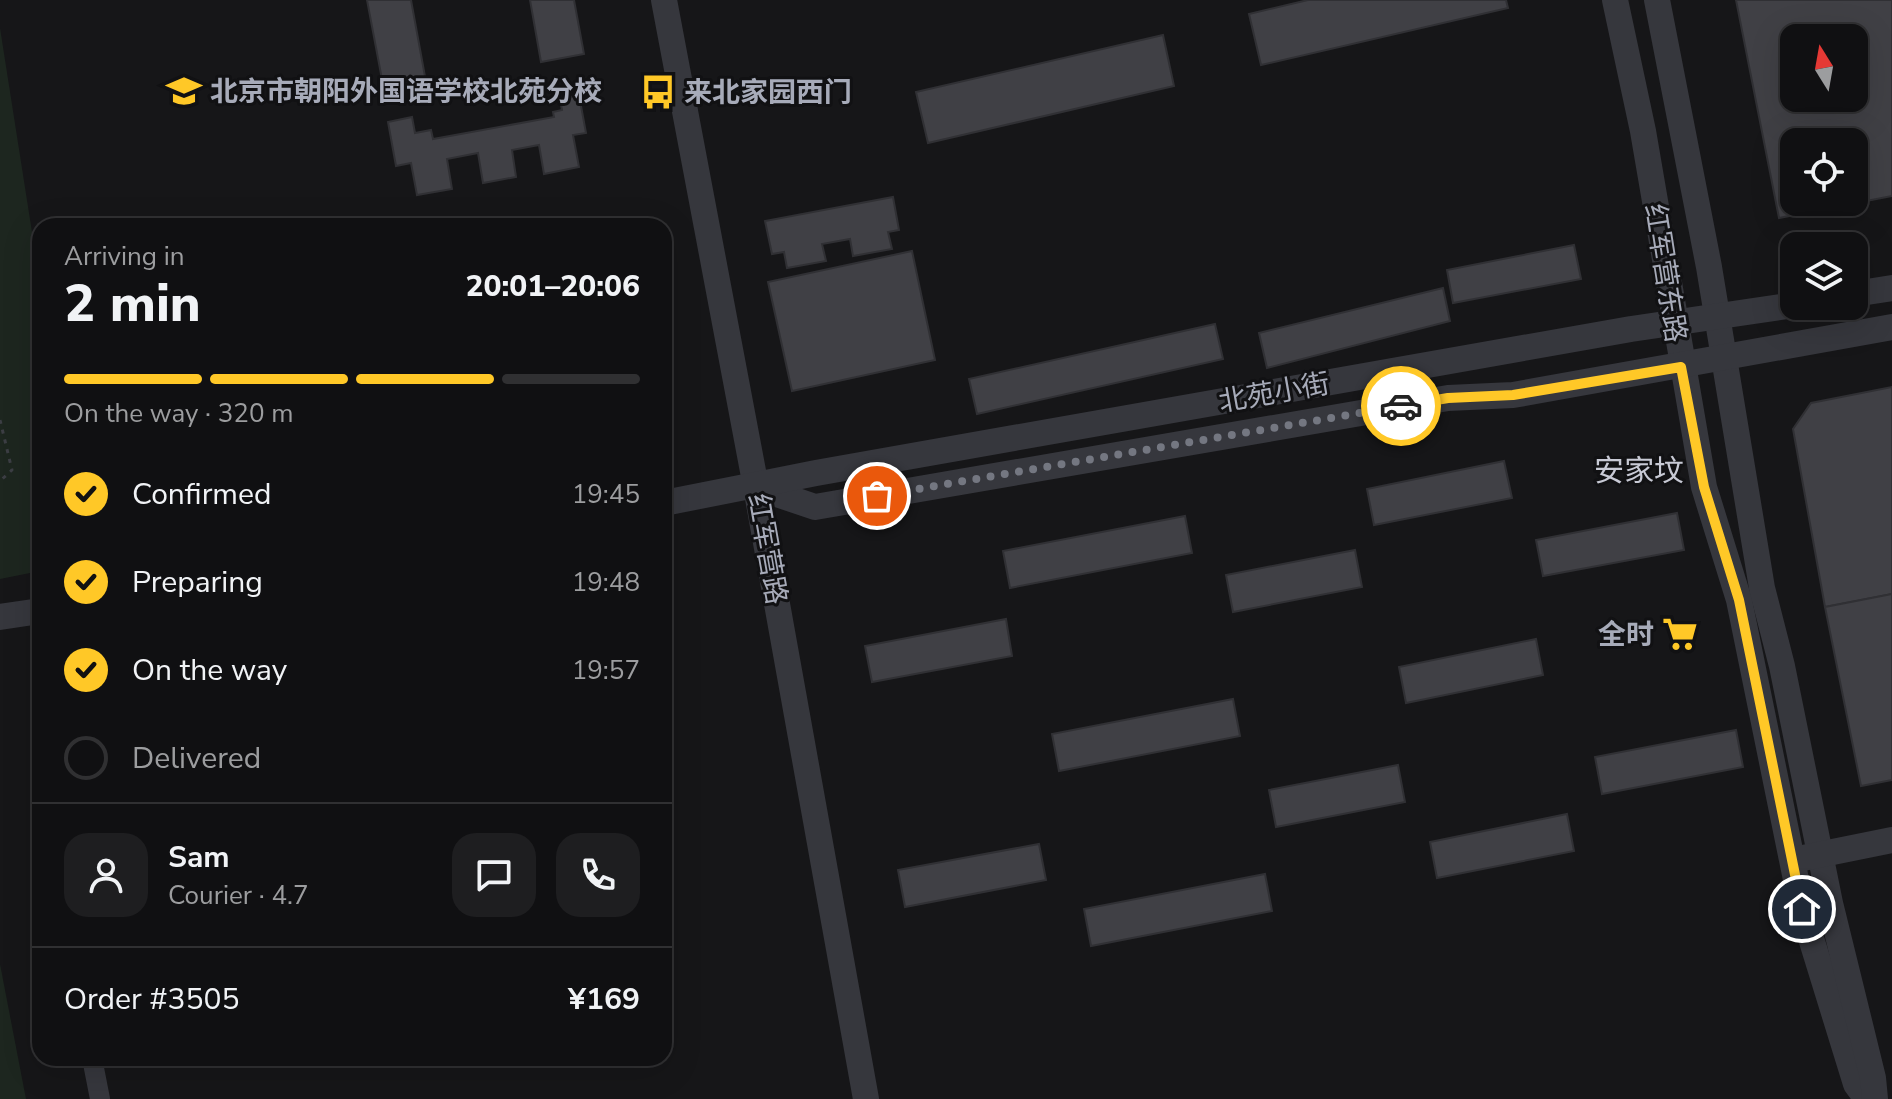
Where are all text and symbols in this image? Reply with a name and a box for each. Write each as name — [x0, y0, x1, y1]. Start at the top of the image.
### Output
north arrow — [1780, 24, 1868, 112]
map controls — [1780, 24, 1868, 320]
school or university icon: 北京市朝阳外国语学校北苑分校 — [165, 72, 203, 110]
place label: 北京市朝阳外国语学校北苑分校 — [210, 73, 602, 111]
bus stop icon: 来北家园西门 — [639, 73, 677, 111]
place label: 来北家园西门 — [684, 74, 852, 112]
button: locate — [1780, 128, 1868, 216]
street label: 红军营东路 — [1635, 201, 1695, 345]
button: layers — [1780, 232, 1868, 320]
text: Arriving in — [64, 239, 185, 274]
text: 20:01–20:06 — [465, 266, 640, 307]
text: 2 min — [64, 268, 201, 339]
street label: 北苑小街 — [1216, 365, 1333, 421]
courier — [1361, 366, 1441, 446]
icon: car — [1379, 384, 1423, 428]
text: On the way · 320 m — [64, 396, 293, 431]
district label: 安家坟 — [1594, 451, 1684, 492]
pin — [843, 462, 911, 530]
icon: check — [64, 472, 108, 516]
text: Confirmed — [132, 474, 272, 515]
icon: bag — [855, 474, 899, 518]
text: 19:45 — [572, 477, 640, 512]
street label: 红军营路 — [739, 491, 795, 608]
icon: check — [64, 560, 108, 604]
text: Preparing — [132, 562, 263, 603]
text: 19:48 — [572, 565, 640, 600]
supermarket icon: 全时 — [1661, 615, 1699, 653]
place label: 全时 — [1598, 616, 1654, 654]
icon: check — [64, 648, 108, 692]
text: On the way — [132, 650, 287, 691]
text: 19:57 — [572, 653, 640, 688]
text: Delivered — [132, 738, 261, 779]
button: person — [64, 833, 148, 917]
button: chat — [452, 833, 536, 917]
button: phone — [556, 833, 640, 917]
text: Sam — [168, 837, 230, 878]
pin — [1768, 875, 1836, 943]
text: Courier · 4.7 — [168, 878, 309, 913]
icon: home — [1780, 887, 1824, 931]
text: Order #3505 — [64, 979, 239, 1020]
text: ¥169 — [568, 979, 640, 1020]

